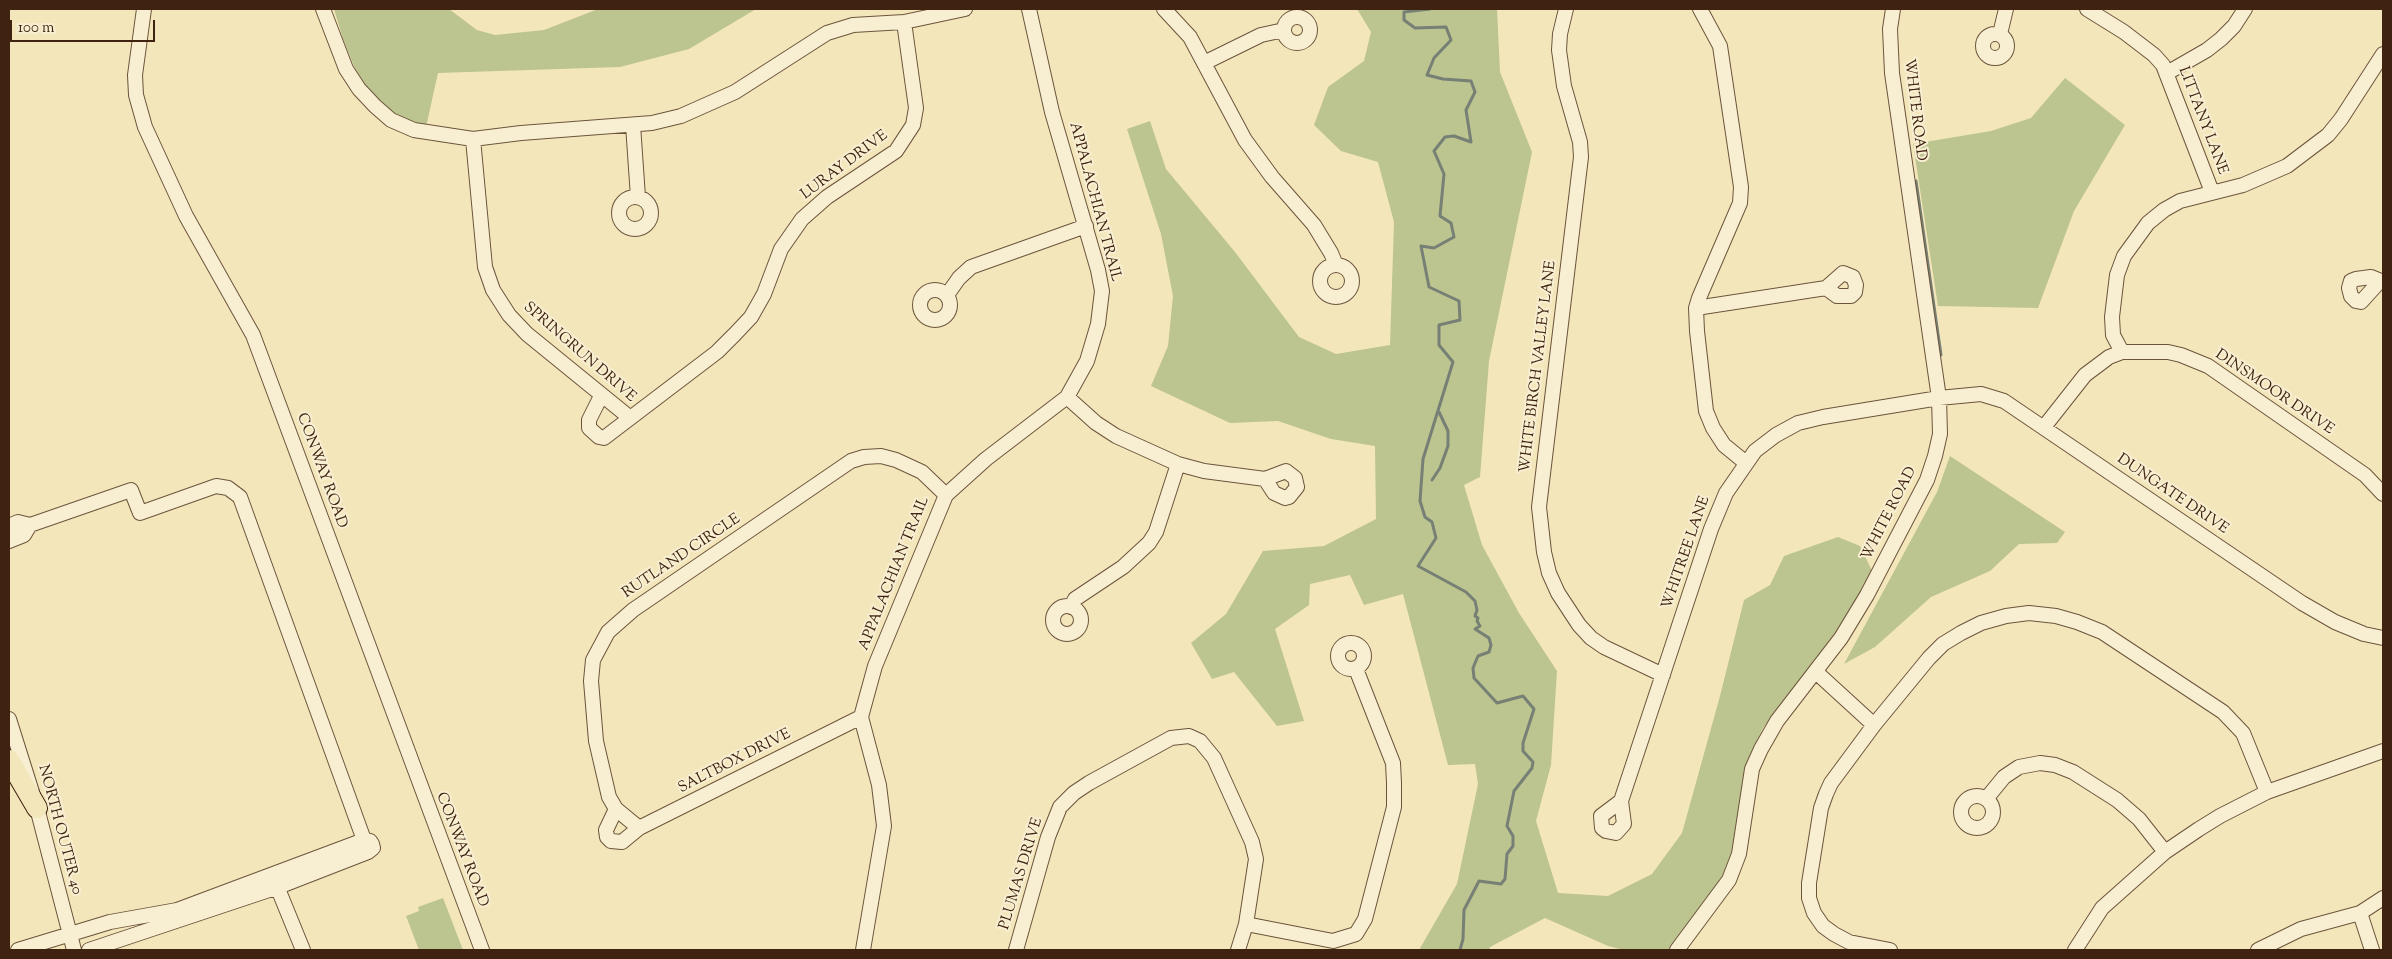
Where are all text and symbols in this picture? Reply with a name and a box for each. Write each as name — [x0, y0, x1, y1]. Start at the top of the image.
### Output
scale bar — [12, 10, 158, 42]
text: 100 m — [18, 18, 54, 39]
street label: WHITE ROAD — [1899, 58, 1929, 162]
street label: LITTANY LANE — [2173, 65, 2231, 177]
street label: APPALACHIAN TRAIL — [1064, 120, 1124, 284]
street label: LURAY DRIVE — [798, 127, 892, 205]
street label: WHITE BIRCH VALLEY LANE — [1517, 260, 1561, 474]
street label: SPRINGRUN DRIVE — [519, 299, 639, 407]
street label: DINSMOOR DRIVE — [2211, 347, 2337, 439]
street label: CONWAY ROAD — [292, 411, 350, 531]
street label: DUNGATE DRIVE — [2113, 451, 2231, 539]
street label: WHITE ROAD — [1859, 464, 1921, 564]
street label: WHITREE LANE — [1659, 494, 1715, 612]
street label: APPALACHIAN TRAIL — [856, 495, 934, 653]
street label: RUTLAND CIRCLE — [620, 511, 744, 603]
street label: SALTBOX DRIVE — [676, 726, 794, 798]
street label: NORTH OUTER 40 — [33, 763, 85, 897]
street label: CONWAY ROAD — [431, 790, 491, 910]
street label: PLUMAS DRIVE — [996, 816, 1048, 932]

